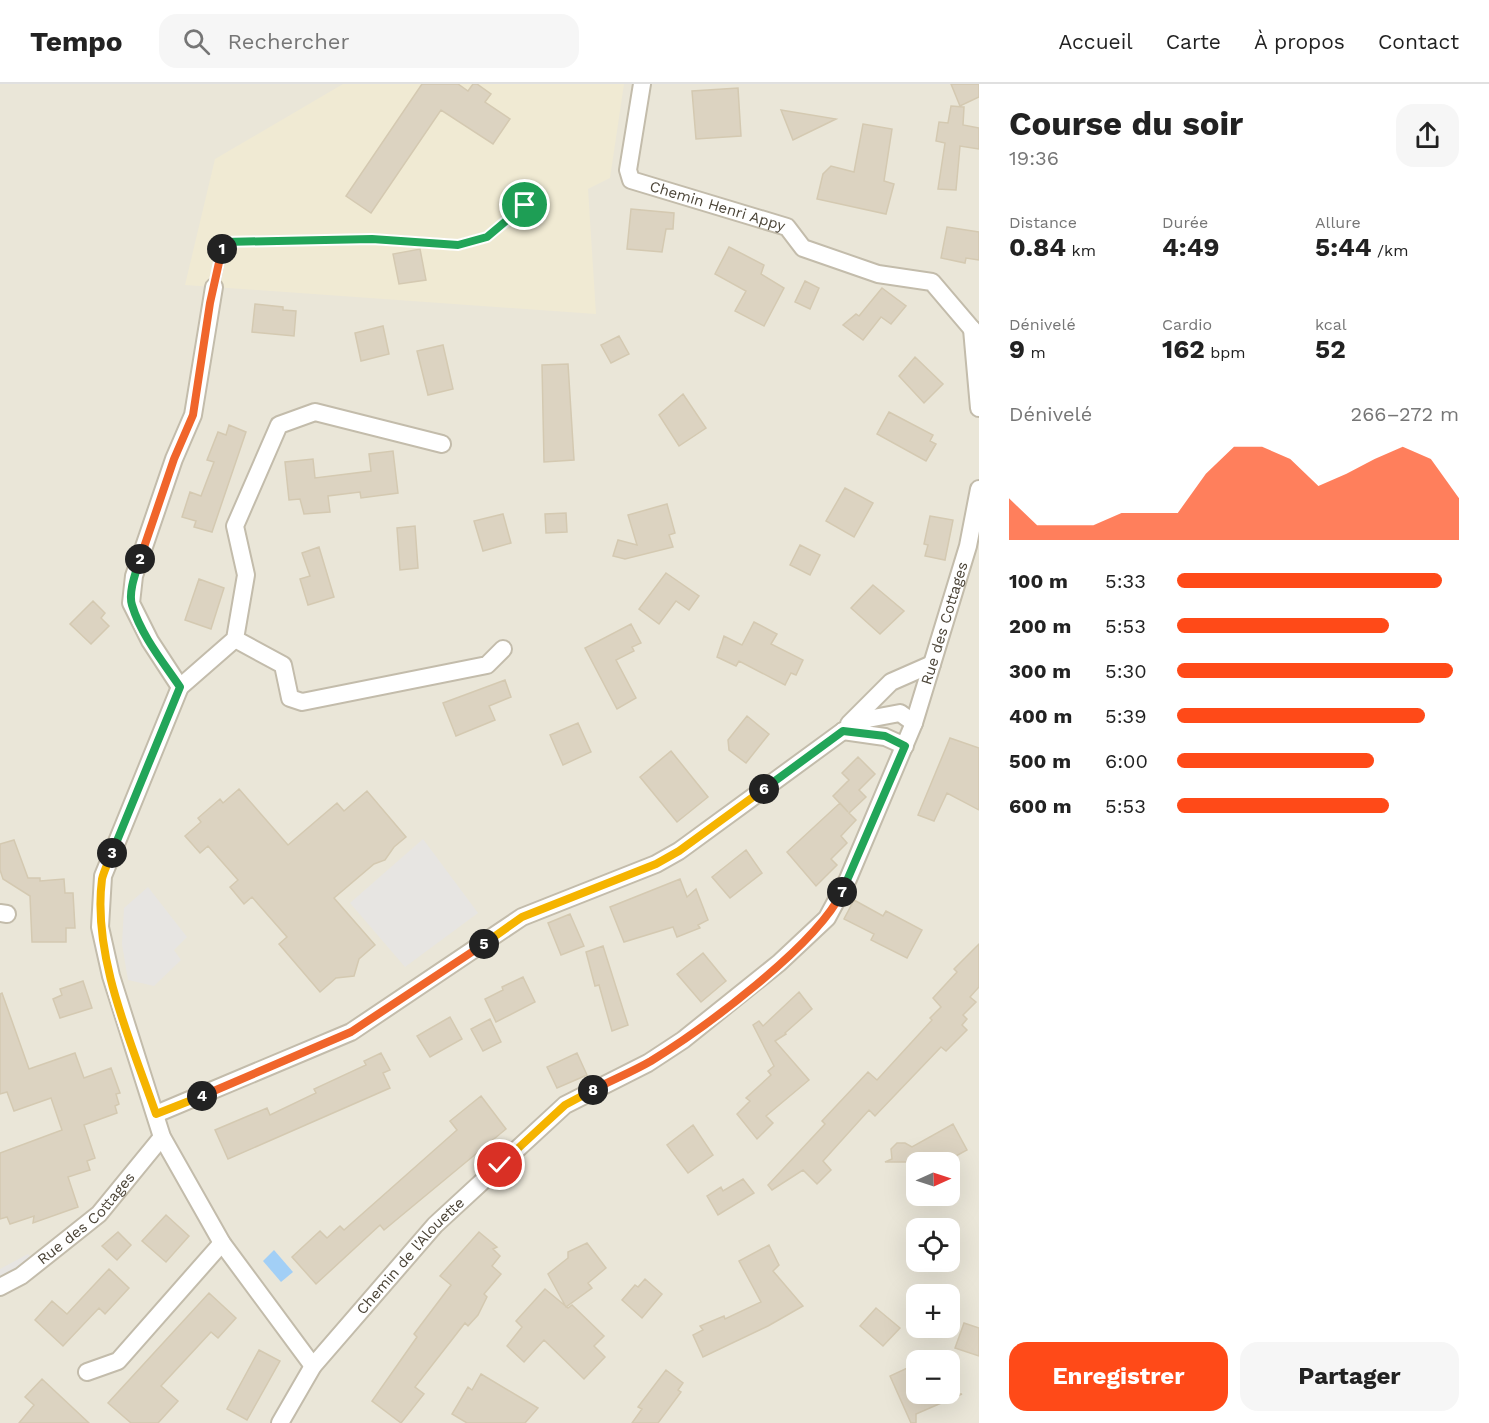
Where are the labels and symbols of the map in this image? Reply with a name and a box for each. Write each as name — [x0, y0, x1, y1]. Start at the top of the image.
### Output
street label: Chemin Henri Appy — [648, 177, 788, 235]
pin — [499, 179, 550, 230]
pin: 1 — [207, 234, 237, 264]
pin: 2 — [125, 544, 155, 574]
street label: Rue des Cottages — [917, 559, 972, 687]
pin: 6 — [749, 774, 779, 804]
pin: 3 — [97, 838, 127, 868]
pin: 7 — [827, 877, 857, 907]
pin: 5 — [469, 929, 499, 959]
pin: 8 — [578, 1075, 608, 1105]
pin: 4 — [187, 1081, 217, 1111]
pin — [474, 1139, 525, 1190]
north arrow — [906, 1152, 960, 1206]
street label: Rue des Cottages — [34, 1168, 139, 1268]
street label: Chemin de l'Alouette — [353, 1194, 468, 1318]

